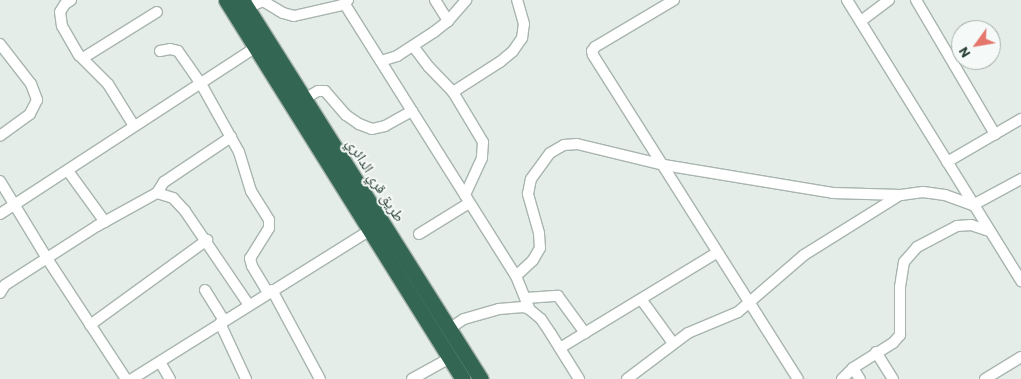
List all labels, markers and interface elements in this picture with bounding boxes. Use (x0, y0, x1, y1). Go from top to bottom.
north arrow (951, 20, 1001, 70)
text: N (954, 44, 973, 61)
street label: طريق قري الدائري (343, 135, 409, 225)

